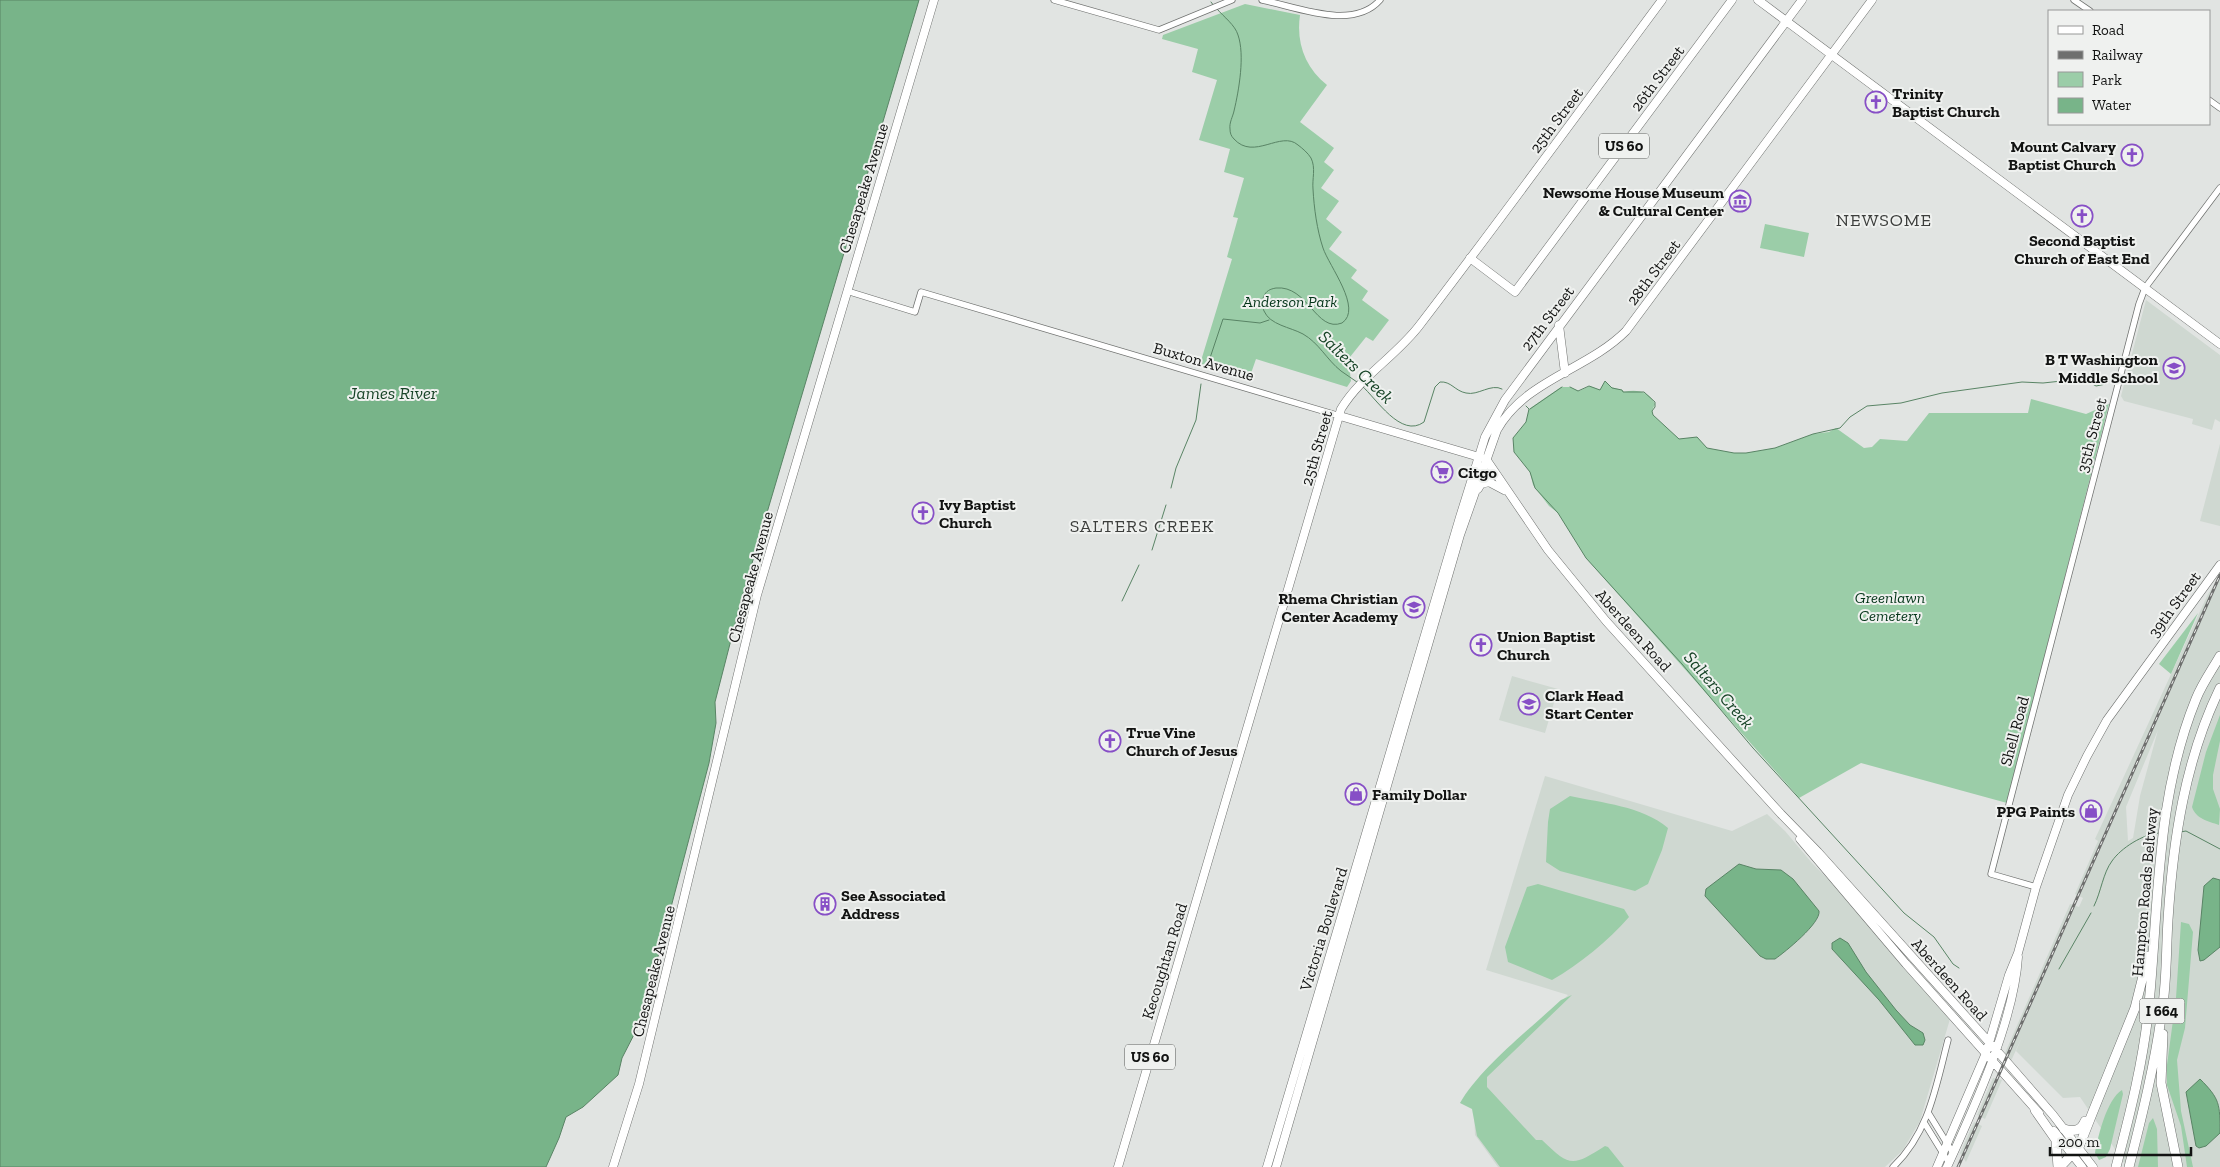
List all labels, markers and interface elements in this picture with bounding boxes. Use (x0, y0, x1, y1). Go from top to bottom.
legend (2048, 10, 2210, 125)
text: Road (2092, 21, 2125, 39)
street label: 26th Street (1627, 42, 1688, 115)
text: Railway (2092, 46, 2143, 64)
text: Park (2092, 71, 2122, 89)
street label: 25th Street (1526, 84, 1587, 157)
place label: Trinity Baptist Church (1892, 84, 2001, 121)
church icon: Trinity Baptist Church (1864, 90, 1888, 114)
text: Water (2092, 96, 2132, 114)
street label: Chesapeake Avenue (835, 121, 892, 255)
road number: US 60 (1599, 134, 1649, 158)
place label: Mount Calvary Baptist Church (2008, 137, 2117, 174)
church icon: Mount Calvary Baptist Church (2120, 143, 2144, 167)
place label: Newsome House Museum & Cultural Center (1543, 183, 1724, 220)
museum icon: Newsome House Museum & Cultural Center (1728, 189, 1752, 213)
church icon: Second Baptist Church of East End (2070, 204, 2094, 228)
district label: NEWSOME (1836, 209, 1932, 231)
place label: Second Baptist Church of East End (2014, 231, 2150, 268)
street label: 28th Street (1623, 236, 1684, 309)
street label: 27th Street (1517, 282, 1578, 354)
park label: Anderson Park (1242, 292, 1337, 311)
water label: Salters Creek (1314, 326, 1398, 408)
street label: Buxton Avenue (1151, 338, 1256, 385)
place label: B T Washington Middle School (2045, 350, 2159, 387)
school or university icon: B T Washington Middle School (2162, 356, 2186, 380)
water label: James River (348, 382, 438, 404)
street label: 35th Street (2072, 396, 2111, 475)
street label: 25th Street (1297, 408, 1336, 488)
supermarket icon: Citgo (1430, 460, 1454, 484)
place label: Citgo (1458, 463, 1498, 482)
place label: Ivy Baptist Church (939, 495, 1016, 532)
church icon: Ivy Baptist Church (911, 501, 935, 525)
street label: Chesapeake Avenue (724, 509, 777, 645)
district label: SALTERS CREEK (1070, 515, 1214, 537)
street label: 39th Street (2144, 568, 2205, 641)
street label: Aberdeen Road (1592, 585, 1676, 676)
park label: Greenlawn Cemetery (1855, 588, 1925, 625)
place label: Rhema Christian Center Academy (1278, 589, 1399, 626)
school or university icon: Rhema Christian Center Academy (1402, 595, 1426, 619)
place label: Union Baptist Church (1497, 627, 1596, 664)
church icon: Union Baptist Church (1469, 633, 1493, 657)
water label: Salters Creek (1679, 647, 1759, 733)
place label: Clark Head Start Center (1545, 686, 1633, 723)
school or university icon: Clark Head Start Center (1517, 692, 1541, 716)
street label: Shell Road (1996, 694, 2033, 768)
place label: True Vine Church of Jesus (1126, 723, 1238, 760)
church icon: True Vine Church of Jesus (1098, 729, 1122, 753)
shop icon: Family Dollar (1344, 782, 1368, 806)
place label: Family Dollar (1372, 785, 1467, 804)
shop icon: PPG Paints (2079, 799, 2103, 823)
place label: PPG Paints (1996, 802, 2075, 821)
street label: Hampton Roads Beltway (2128, 806, 2161, 977)
street label: Victoria Boulevard (1295, 865, 1351, 994)
place label: See Associated Address (841, 886, 946, 923)
building icon: See Associated Address (813, 892, 837, 916)
street label: Kecoughtan Road (1138, 900, 1191, 1022)
street label: Chesapeake Avenue (628, 903, 679, 1039)
street label: Aberdeen Road (1908, 934, 1992, 1025)
road number: I 664 (2140, 998, 2184, 1024)
road number: US 60 (1125, 1044, 1175, 1070)
scale bar (2050, 1124, 2191, 1156)
text: 200 m (2058, 1133, 2099, 1151)

